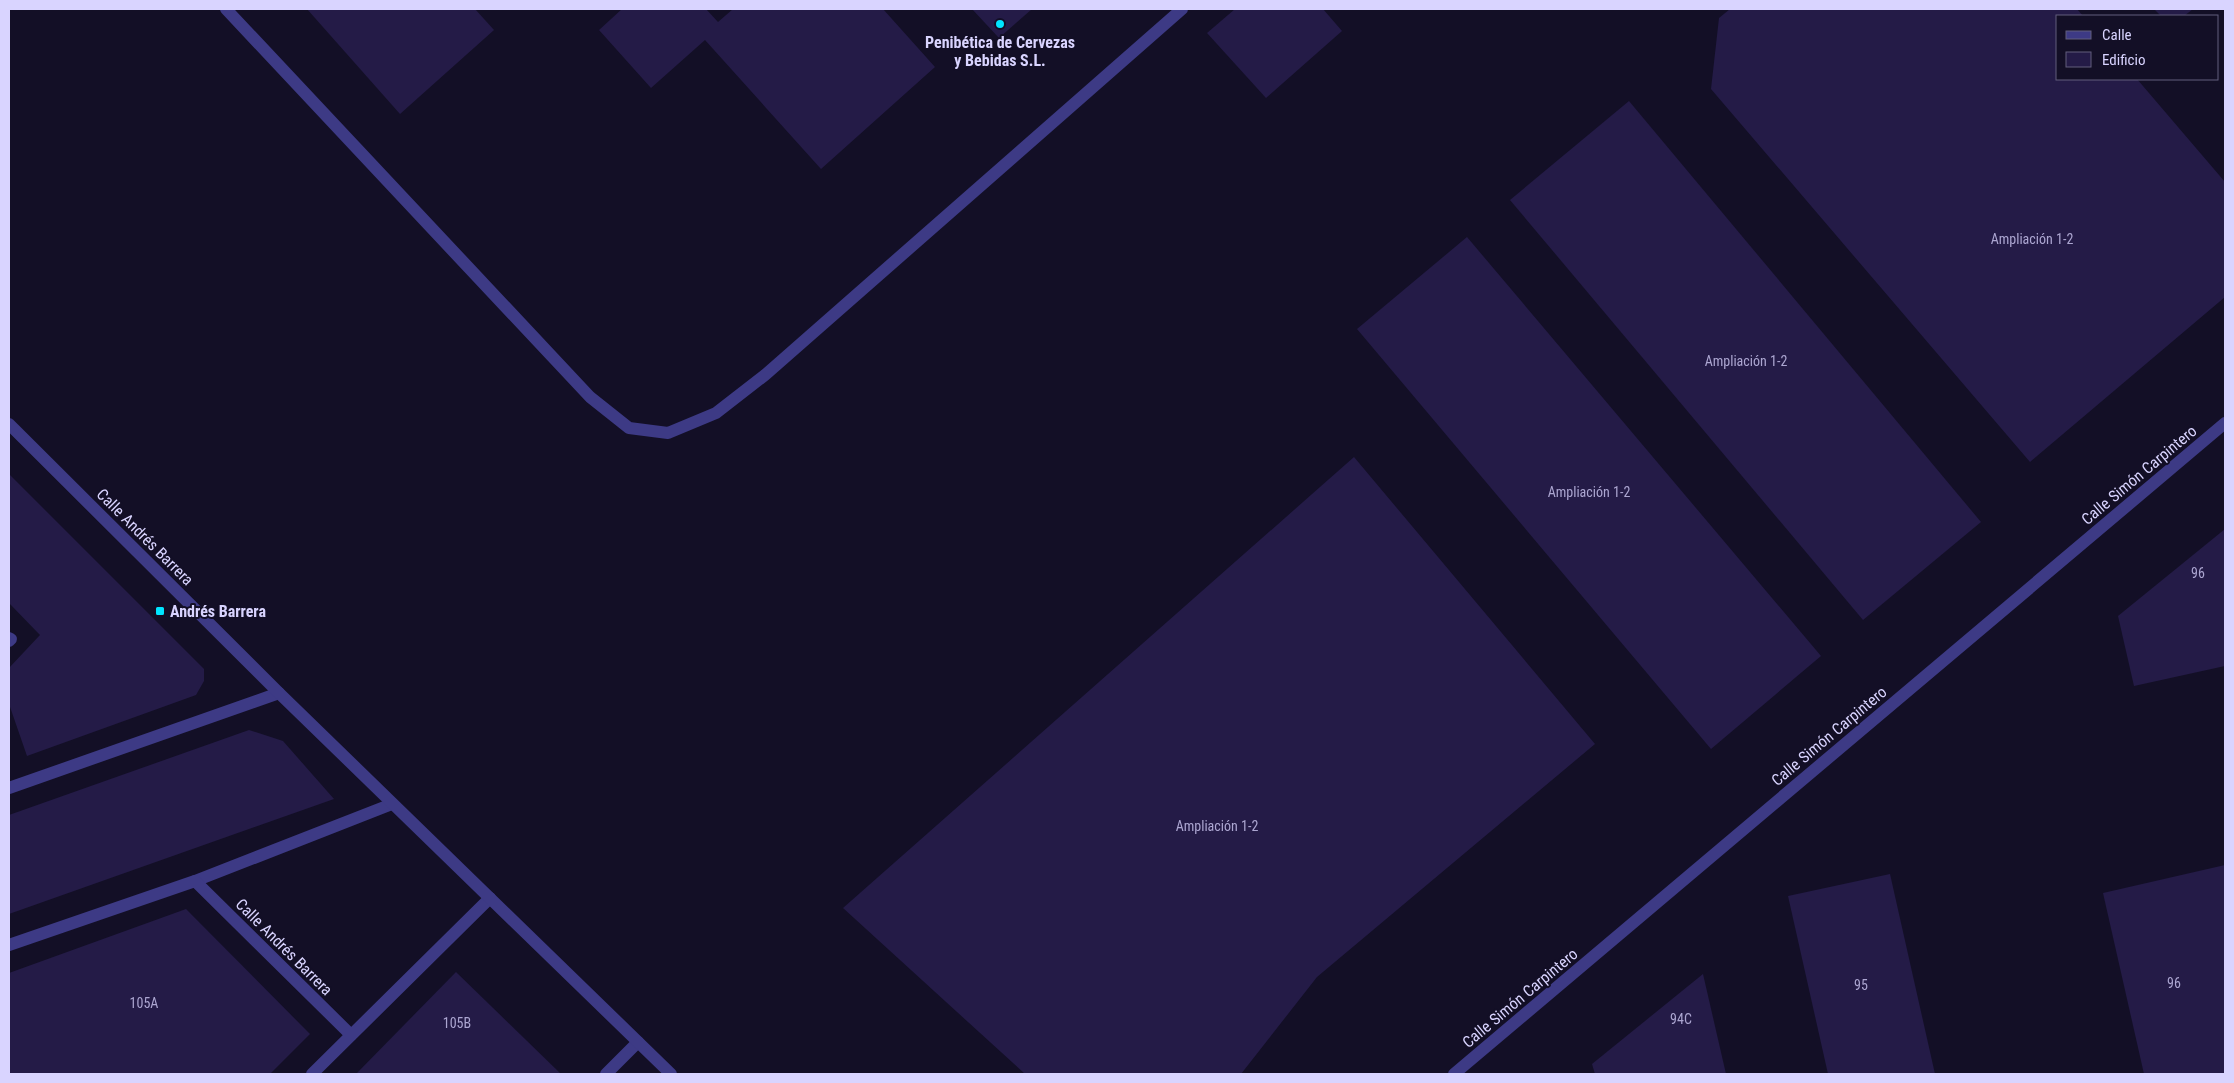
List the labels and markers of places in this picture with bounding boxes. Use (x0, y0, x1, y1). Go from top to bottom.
marker: Penibética de Cervezas y Bebidas S.L. (994, 18, 1006, 30)
place label: Penibética de Cervezas y Bebidas S.L. (925, 33, 1075, 70)
place label: Andrés Barrera (170, 602, 266, 621)
marker: Andrés Barrera (154, 605, 166, 617)

